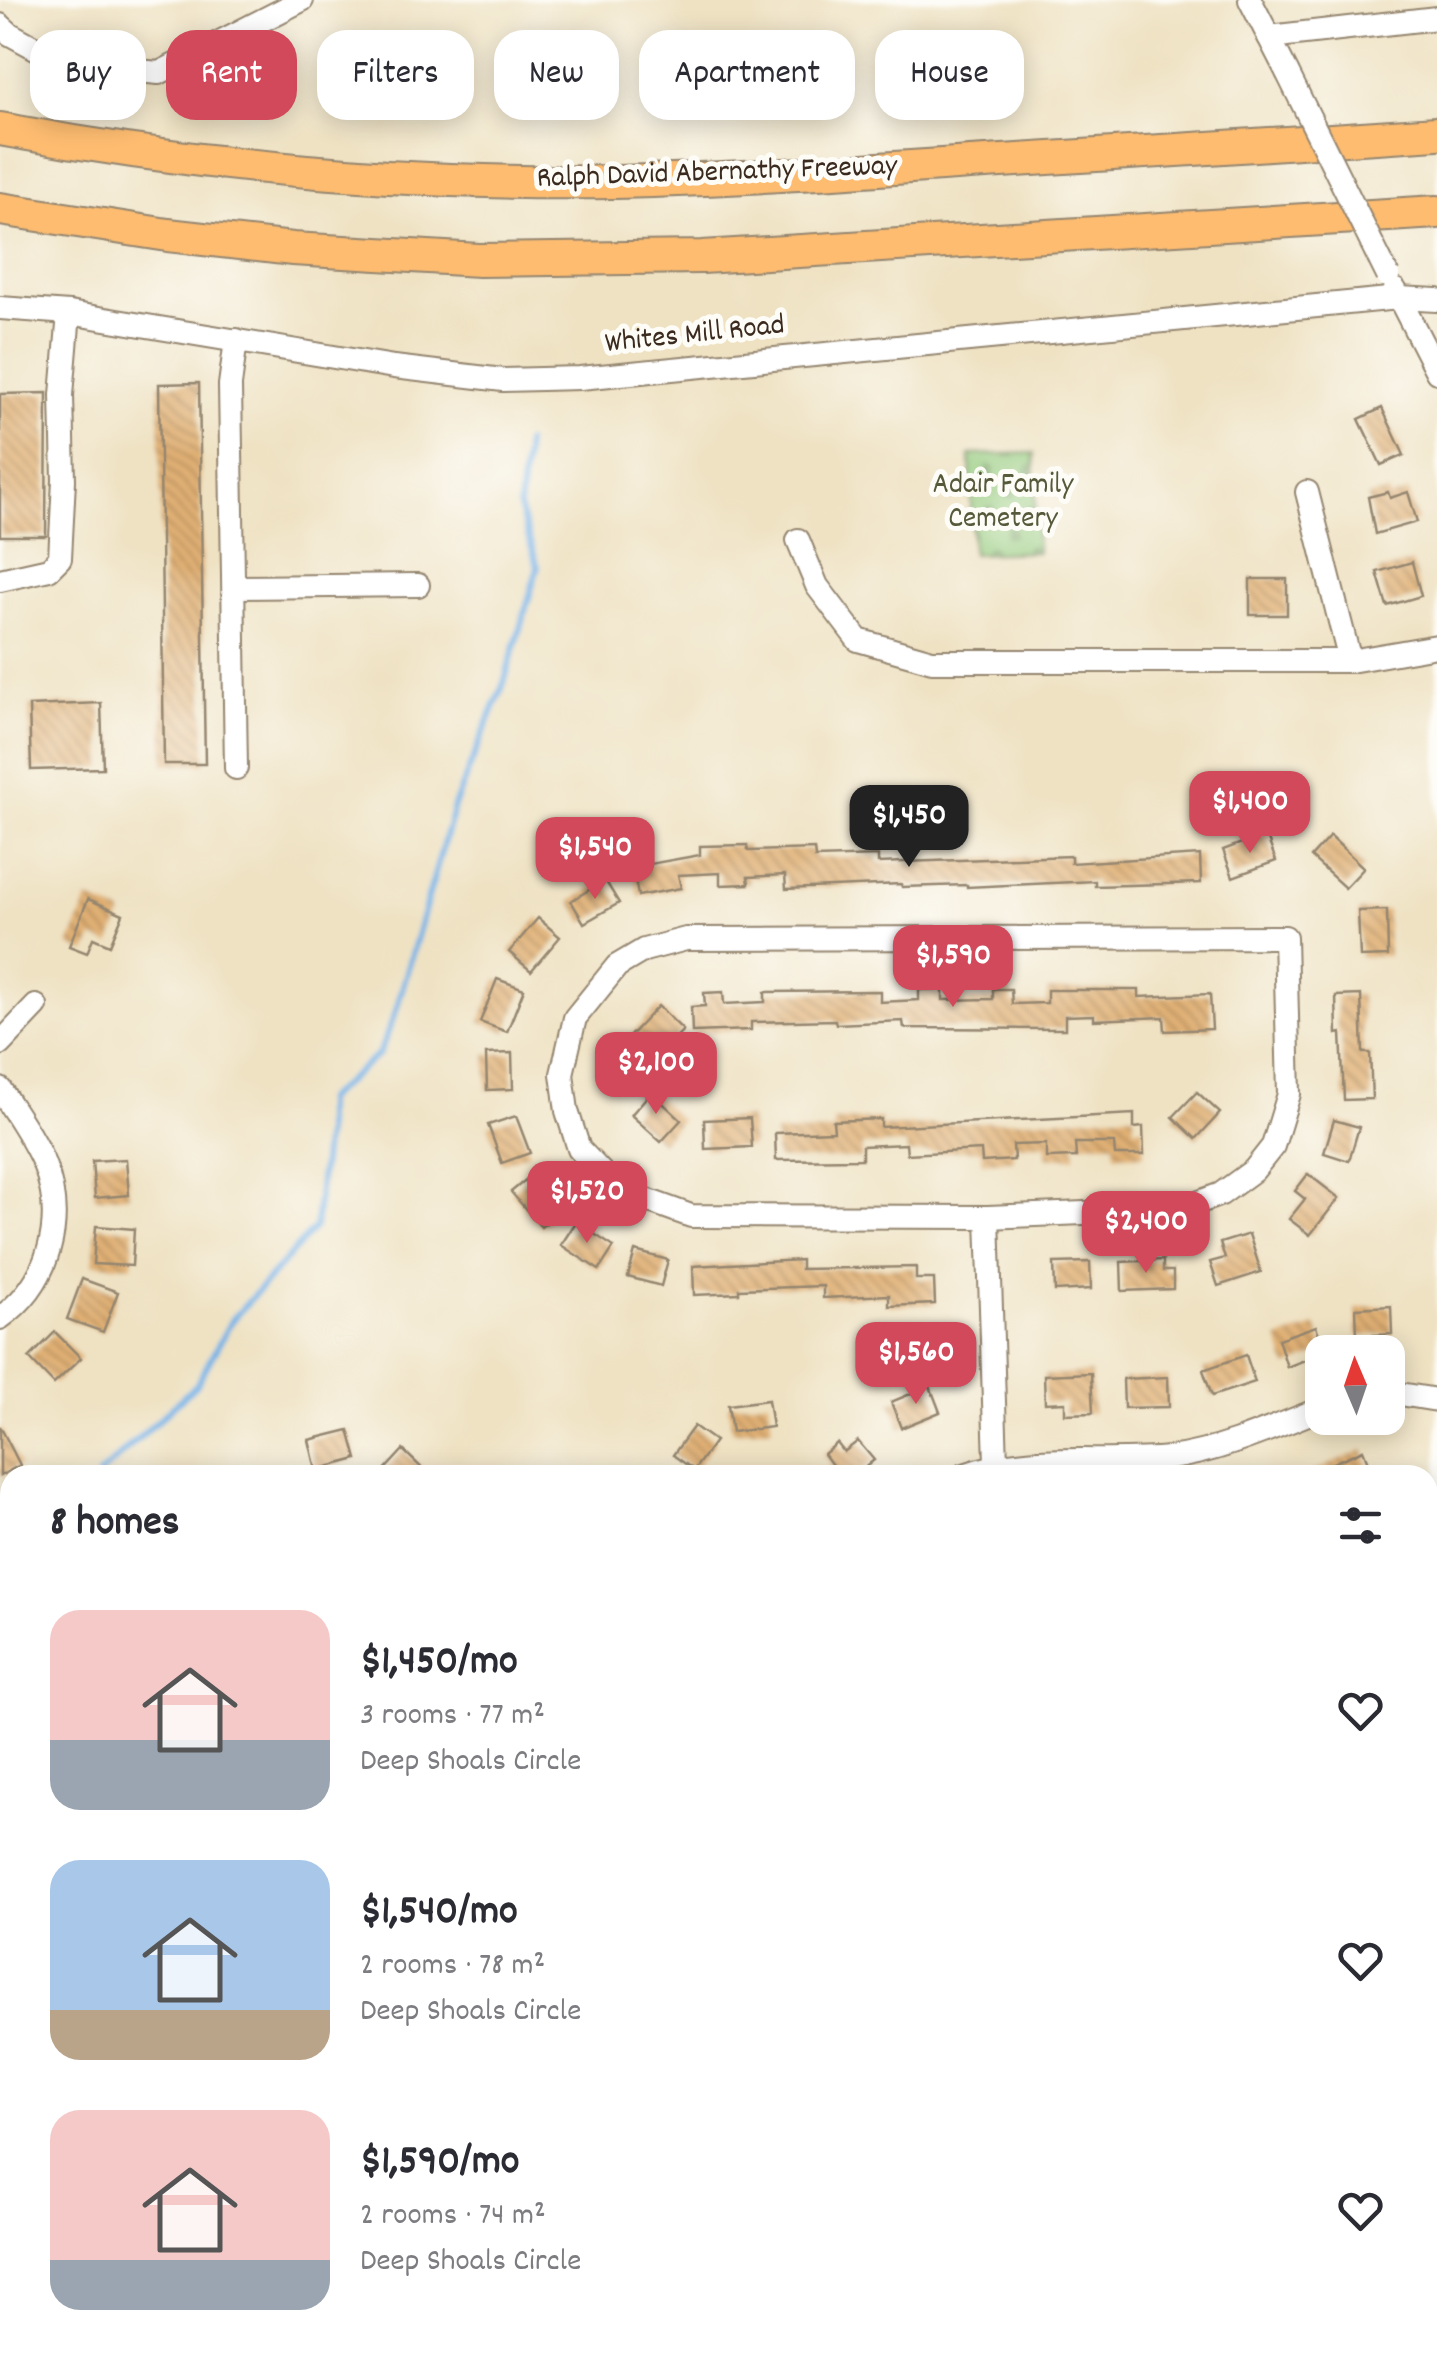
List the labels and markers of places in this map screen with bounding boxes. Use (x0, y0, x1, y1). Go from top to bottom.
pin: $1,400 (1169, 771, 1331, 856)
pin: $1,450 (828, 785, 990, 870)
pin: $1,540 (514, 817, 676, 902)
pin: $1,590 (872, 925, 1034, 1010)
pin: $2,100 (575, 1032, 737, 1117)
pin: $1,520 (506, 1161, 668, 1246)
pin: $2,400 (1065, 1191, 1227, 1276)
pin: $1,560 (835, 1322, 997, 1407)

